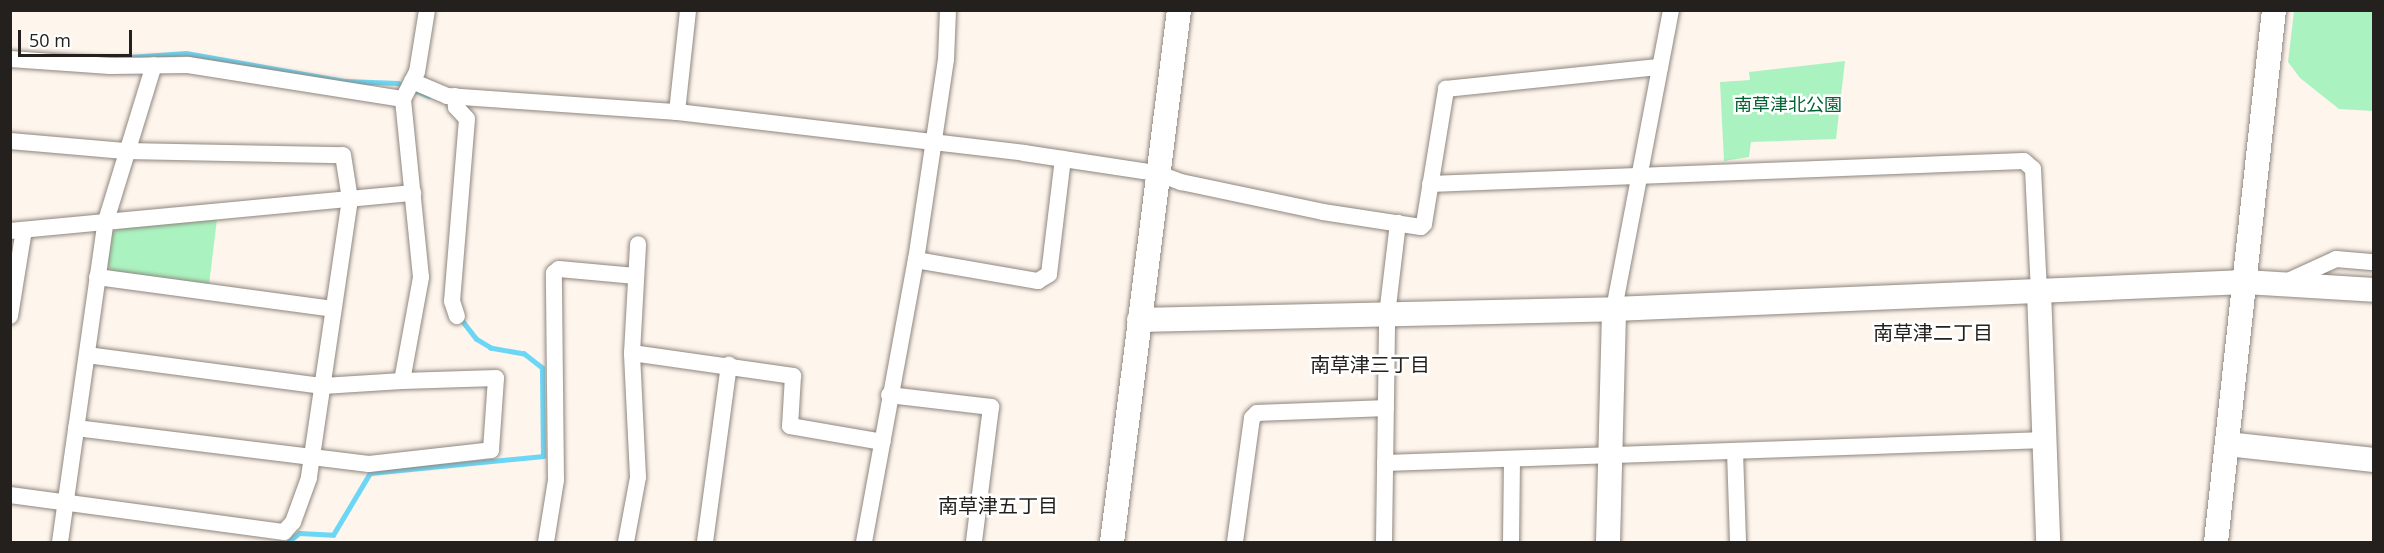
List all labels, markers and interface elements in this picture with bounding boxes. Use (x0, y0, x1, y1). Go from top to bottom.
scale bar (21, 18, 135, 56)
text: 50 m (29, 28, 71, 52)
park label: 南草津北公園 (1734, 93, 1842, 115)
district label: 南草津二丁目 (1873, 320, 1993, 344)
district label: 南草津三丁目 (1310, 352, 1430, 376)
district label: 南草津五丁目 (938, 493, 1058, 517)

